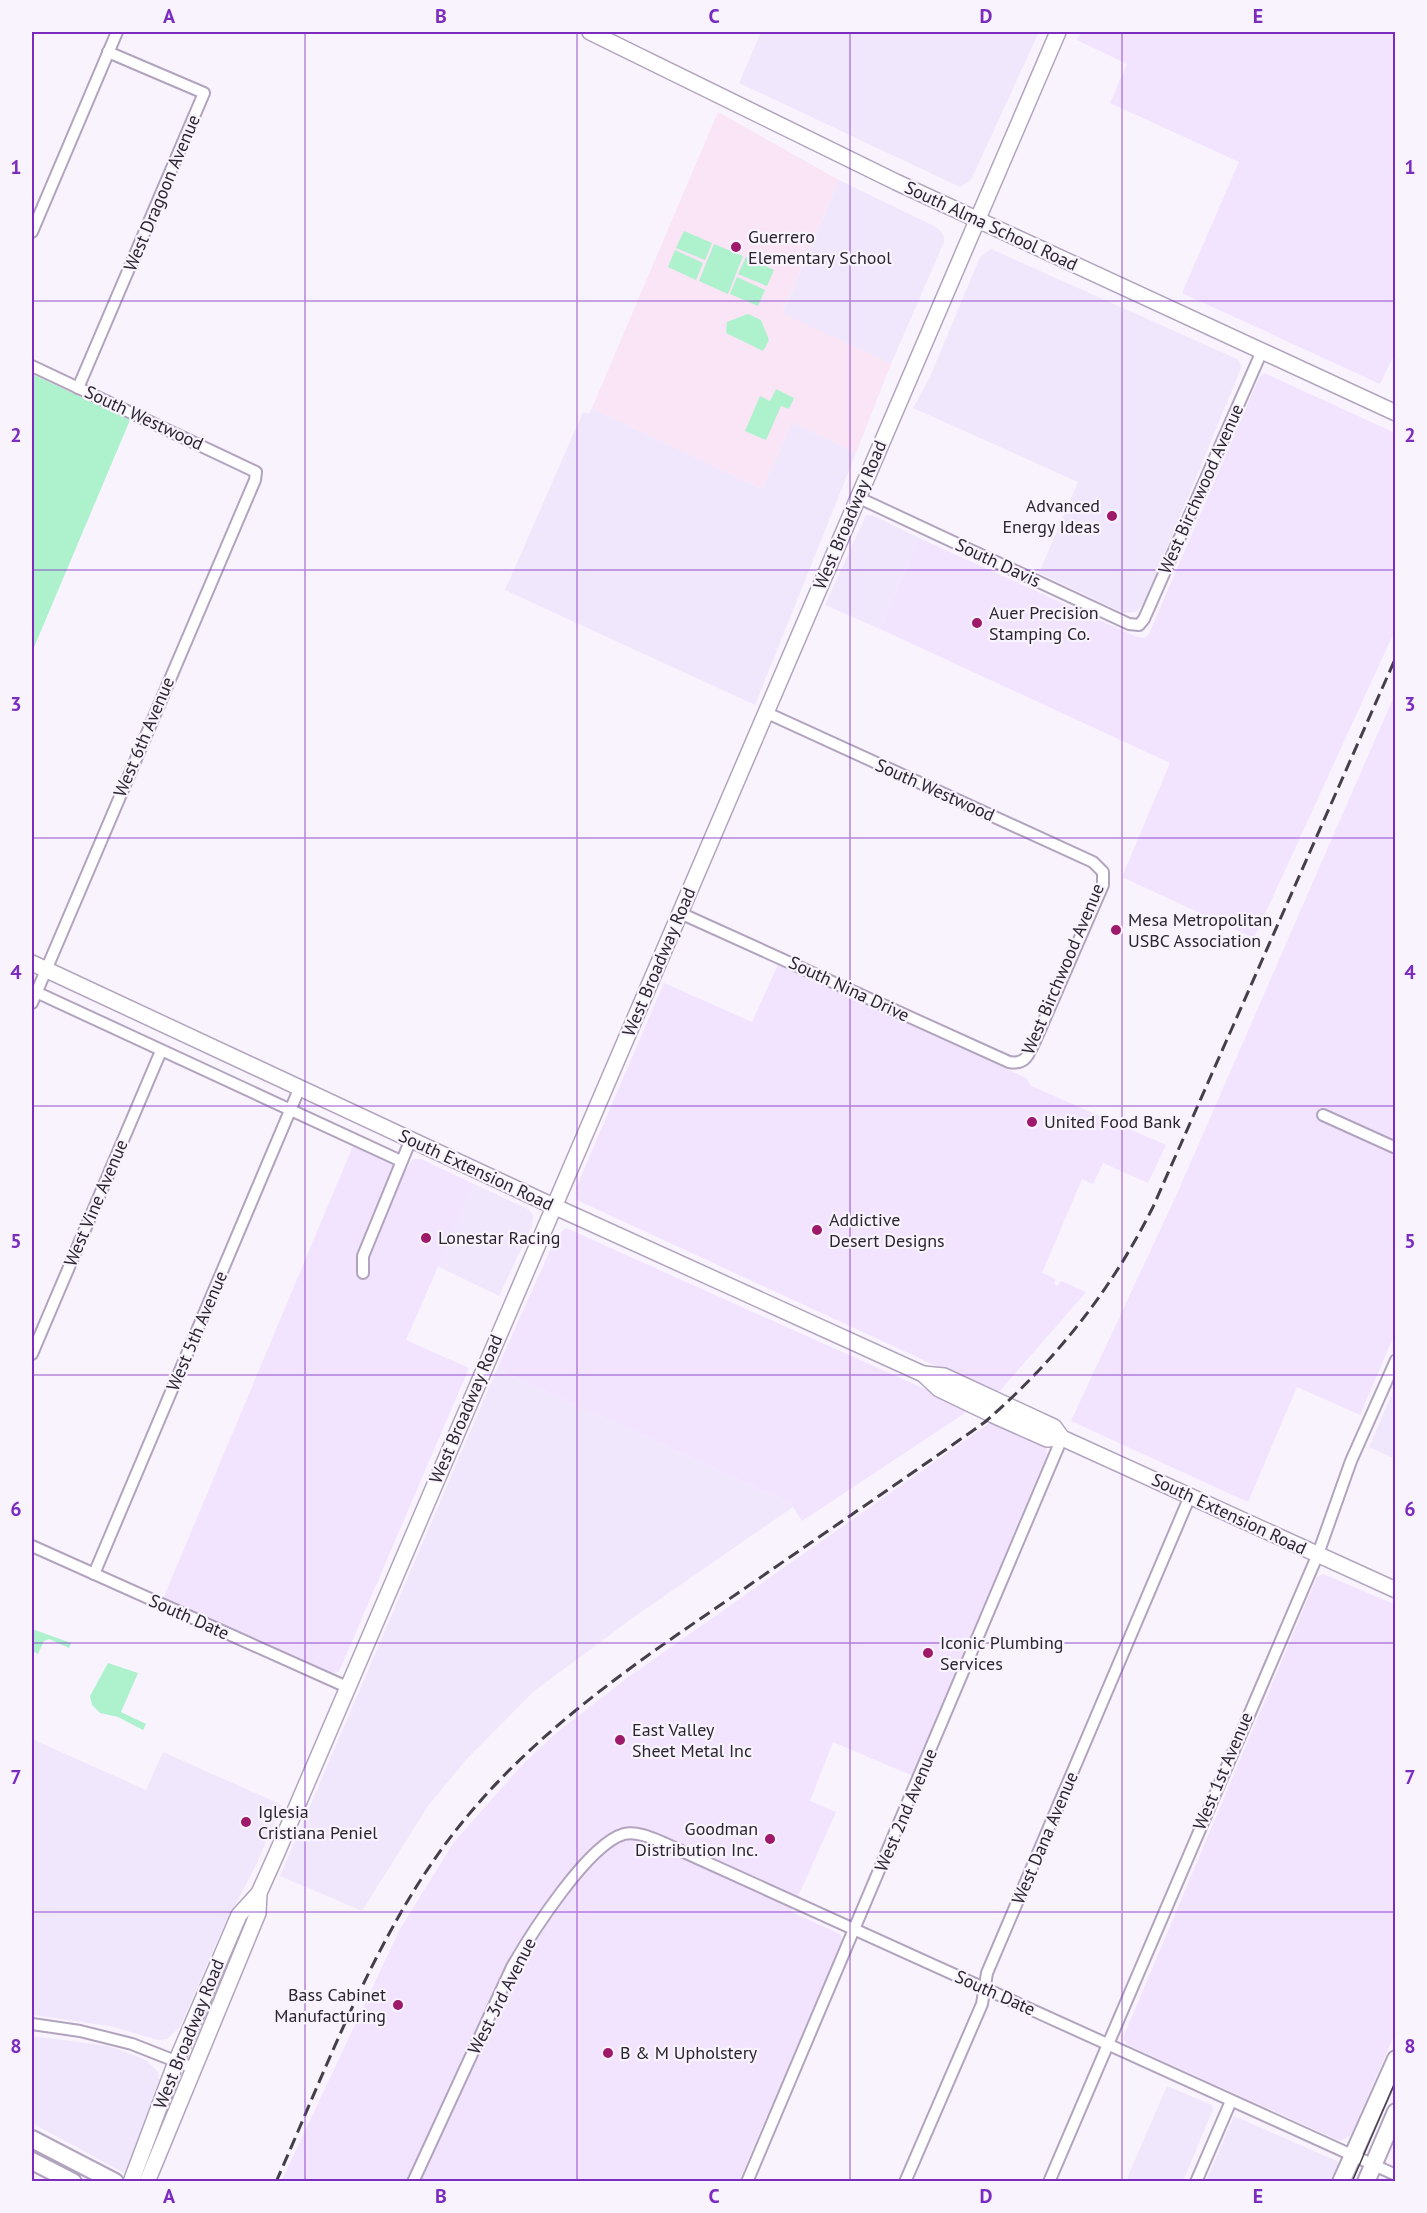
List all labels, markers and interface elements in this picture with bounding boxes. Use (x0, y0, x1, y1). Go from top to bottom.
text: A (163, 3, 176, 29)
text: B (435, 3, 447, 29)
text: C (708, 3, 720, 29)
text: D (980, 3, 993, 29)
text: E (1253, 3, 1263, 29)
street label: West Dragoon Avenue (118, 111, 205, 275)
text: 1 (10, 154, 22, 180)
text: 1 (1404, 154, 1416, 180)
street label: South Alma School Road (901, 175, 1081, 276)
place label: Guerrero Elementary School (748, 225, 892, 269)
marker: Guerrero Elementary School (729, 240, 743, 254)
street label: South Westwood (81, 380, 207, 455)
street label: West Birchwood Avenue (1153, 400, 1248, 577)
text: 2 (10, 422, 22, 448)
text: 2 (1404, 422, 1416, 448)
street label: West Broadway Road (808, 437, 891, 593)
place label: Advanced Energy Ideas (1002, 494, 1100, 538)
marker: Advanced Energy Ideas (1105, 509, 1119, 523)
street label: South Davis (952, 533, 1045, 592)
place label: Auer Precision Stamping Co. (989, 601, 1099, 645)
marker: Auer Precision Stamping Co. (970, 616, 984, 630)
street label: West 6th Avenue (108, 673, 179, 800)
text: 3 (10, 691, 22, 717)
text: 3 (1404, 691, 1416, 717)
street label: South Westwood (872, 753, 998, 826)
street label: West Birchwood Avenue (1016, 880, 1109, 1058)
street label: West Broadway Road (617, 884, 700, 1040)
place label: Mesa Metropolitan USBC Association (1128, 908, 1272, 952)
marker: Mesa Metropolitan USBC Association (1109, 923, 1123, 937)
street label: South Nina Drive (785, 951, 913, 1027)
text: 4 (10, 959, 22, 985)
text: 4 (1404, 959, 1416, 985)
place label: United Food Bank (1044, 1110, 1181, 1133)
marker: United Food Bank (1025, 1115, 1039, 1129)
street label: South Extension Road (395, 1124, 557, 1216)
street label: West Vine Avenue (58, 1136, 133, 1270)
place label: Addictive Desert Designs (829, 1208, 945, 1252)
marker: Addictive Desert Designs (810, 1223, 824, 1237)
place label: Lonestar Racing (438, 1226, 560, 1249)
text: 5 (10, 1228, 22, 1254)
text: 5 (1404, 1228, 1416, 1254)
marker: Lonestar Racing (419, 1231, 433, 1245)
street label: West 5th Avenue (161, 1267, 232, 1394)
street label: West Broadway Road (424, 1331, 507, 1487)
street label: South Extension Road (1148, 1468, 1310, 1560)
text: 6 (10, 1496, 22, 1522)
text: 6 (1404, 1496, 1416, 1522)
street label: South Date (146, 1589, 233, 1644)
place label: Iconic Plumbing Services (940, 1631, 1063, 1675)
marker: Iconic Plumbing Services (921, 1646, 935, 1660)
street label: West 1st Avenue (1187, 1708, 1258, 1833)
place label: East Valley Sheet Metal Inc (632, 1718, 752, 1762)
marker: East Valley Sheet Metal Inc (613, 1733, 627, 1747)
street label: West 2nd Avenue (869, 1745, 942, 1875)
text: 7 (10, 1764, 22, 1790)
text: 7 (1404, 1764, 1416, 1790)
street label: West Dana Avenue (1006, 1768, 1083, 1908)
place label: Iglesia Cristiana Peniel (258, 1800, 378, 1844)
marker: Iglesia Cristiana Peniel (239, 1815, 253, 1829)
place label: Goodman Distribution Inc. (635, 1817, 758, 1861)
marker: Goodman Distribution Inc. (763, 1832, 777, 1846)
street label: West 3rd Avenue (462, 1934, 541, 2058)
street label: West Broadway Road (148, 1956, 229, 2112)
street label: South Date (952, 1965, 1039, 2020)
place label: Bass Cabinet Manufacturing (274, 1983, 386, 2027)
marker: Bass Cabinet Manufacturing (391, 1998, 405, 2012)
text: 8 (10, 2033, 22, 2059)
text: 8 (1404, 2033, 1416, 2059)
place label: B & M Upholstery (620, 2041, 758, 2064)
marker: B & M Upholstery (601, 2046, 615, 2060)
text: A (163, 2183, 176, 2209)
text: B (435, 2183, 447, 2209)
text: C (708, 2183, 720, 2209)
text: D (980, 2183, 993, 2209)
text: E (1253, 2183, 1263, 2209)

